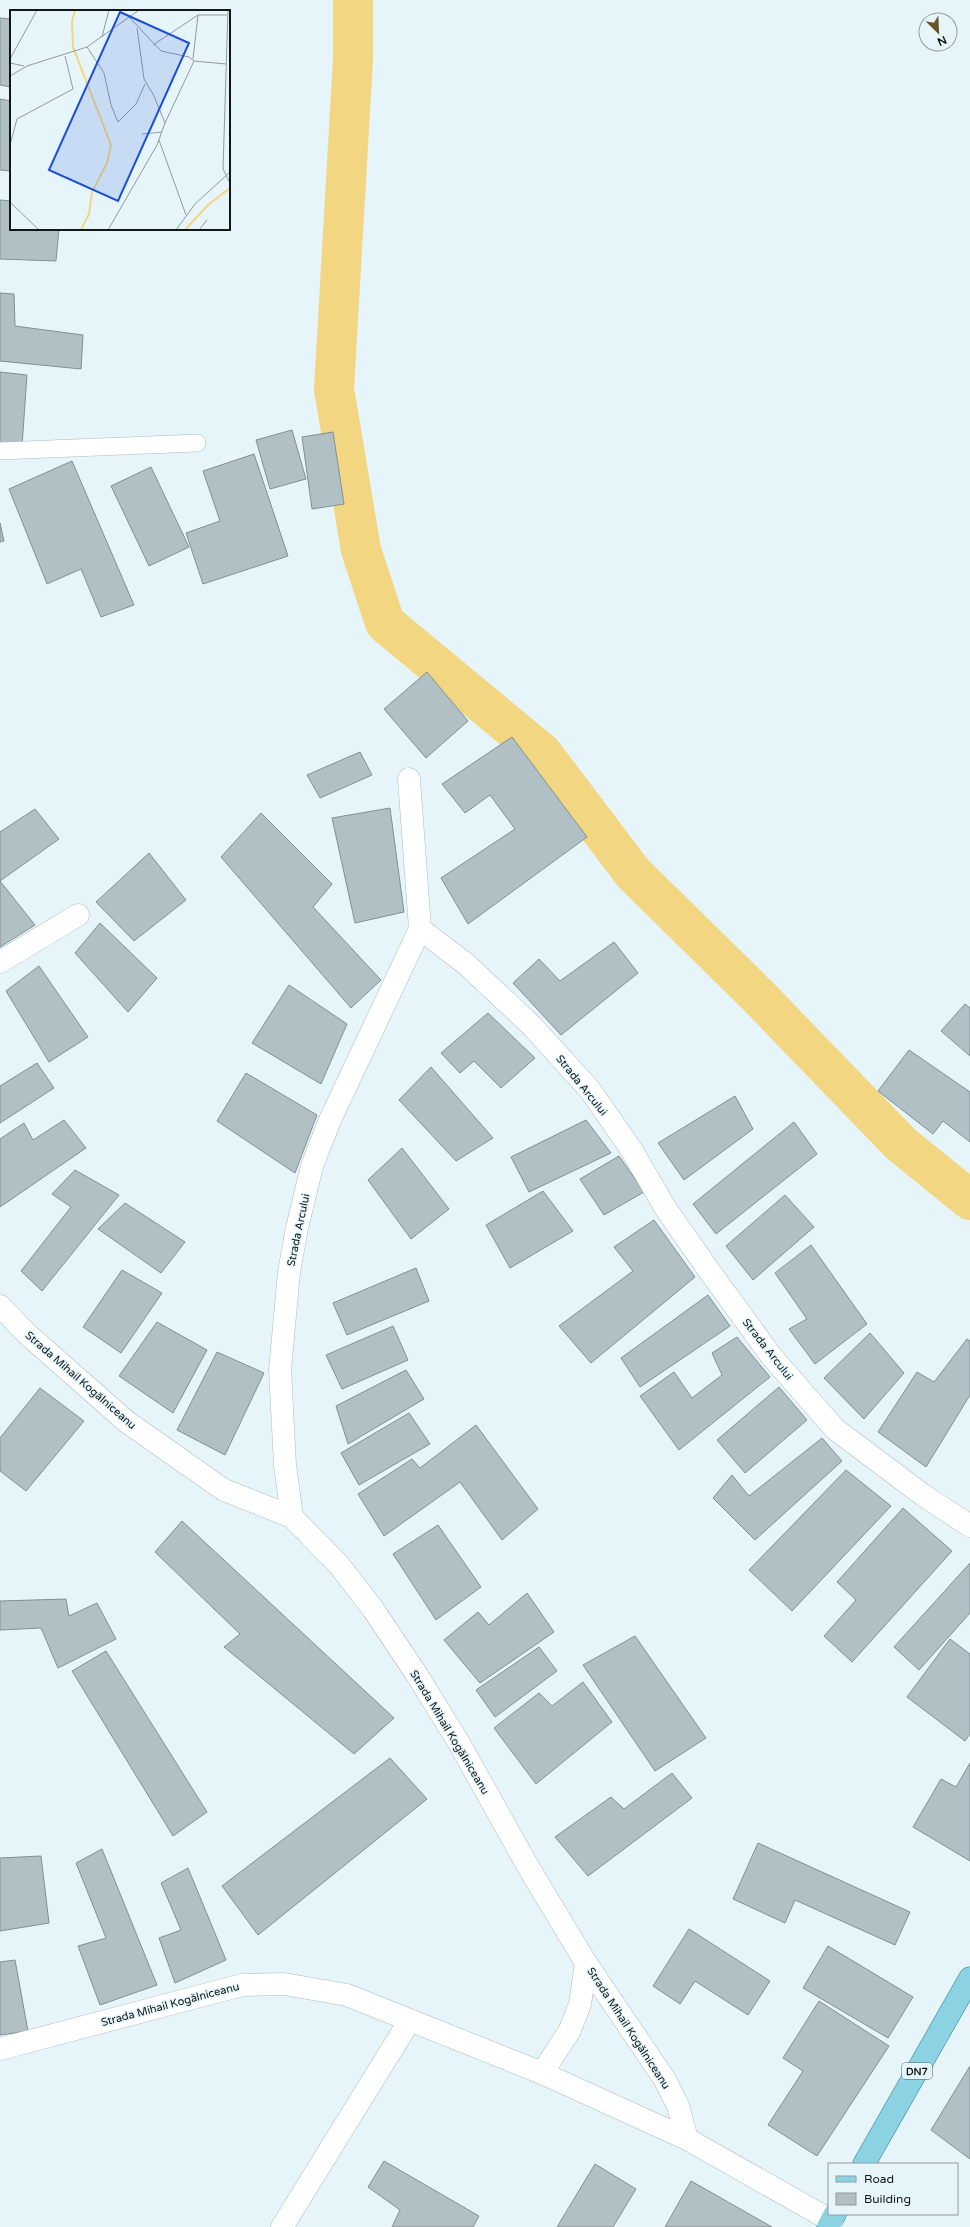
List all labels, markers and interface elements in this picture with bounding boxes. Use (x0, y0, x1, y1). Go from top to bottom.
inset map (10, 10, 230, 230)
north arrow (918, 12, 958, 52)
text: N (935, 33, 949, 48)
street label: Strada Arcului (553, 1052, 610, 1118)
street label: Strada Arcului (284, 1193, 313, 1268)
street label: Strada Arcului (740, 1316, 796, 1382)
street label: Strada Mihail Kogălniceanu (23, 1329, 139, 1432)
street label: Strada Mihail Kogălniceanu (407, 1668, 492, 1797)
street label: Strada Mihail Kogălniceanu (584, 1965, 673, 2092)
street label: Strada Mihail Kogălniceanu (100, 1980, 241, 2029)
road number: DN7 (902, 2063, 932, 2079)
legend (828, 2163, 958, 2215)
text: Road (864, 2172, 894, 2186)
text: Building (864, 2192, 911, 2206)

